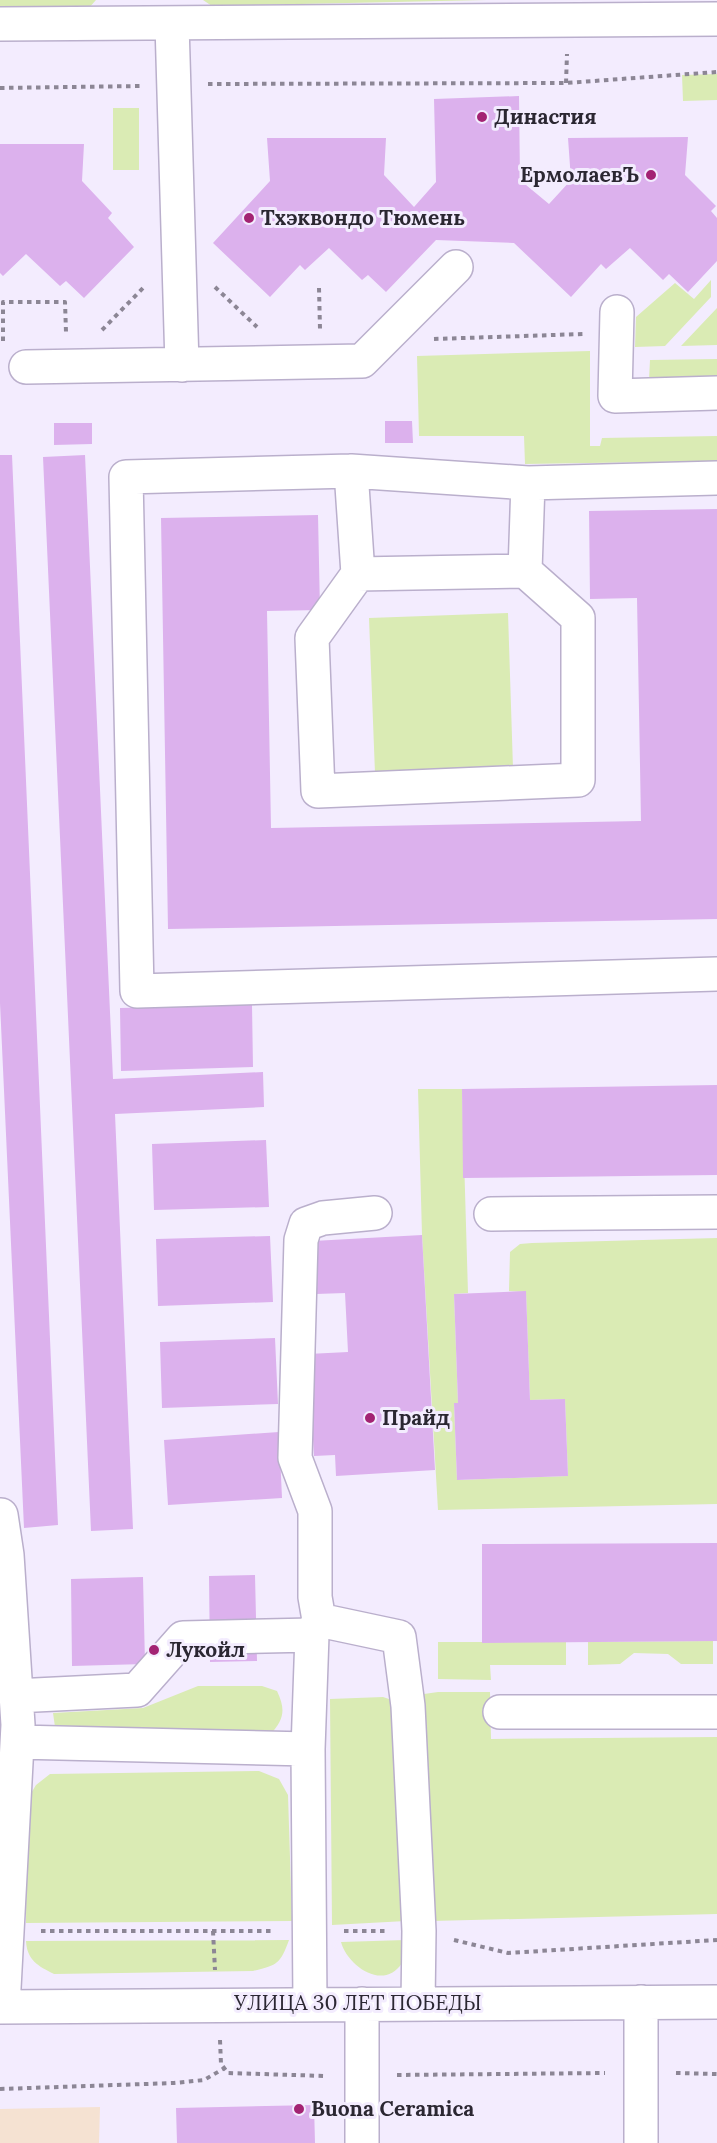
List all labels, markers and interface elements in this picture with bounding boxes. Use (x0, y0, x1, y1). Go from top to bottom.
place label: Династия (494, 103, 597, 130)
marker: Династия (475, 110, 489, 124)
place label: ЕрмолаевЪ (520, 161, 639, 188)
marker: ЕрмолаевЪ (644, 168, 658, 182)
place label: Тхэквондо Тюмень (261, 204, 465, 231)
marker: Тхэквондо Тюмень (242, 211, 256, 225)
place label: Прайд (382, 1404, 450, 1431)
marker: Прайд (363, 1411, 377, 1425)
place label: Лукойл (166, 1636, 245, 1663)
marker: Лукойл (147, 1643, 161, 1657)
street label: УЛИЦА 30 ЛЕТ ПОБЕДЫ (233, 1989, 482, 2016)
place label: Buona Ceramica (311, 2095, 474, 2122)
marker: Buona Ceramica (292, 2102, 306, 2116)

